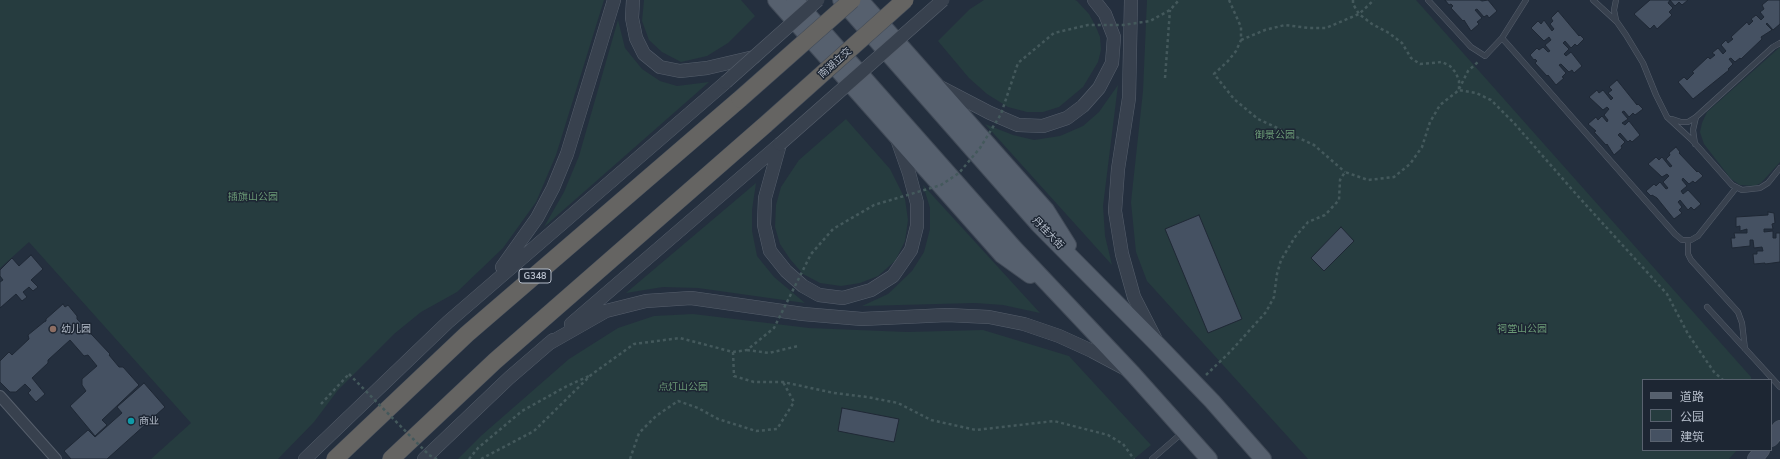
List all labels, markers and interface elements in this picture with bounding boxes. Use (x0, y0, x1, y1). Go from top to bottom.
street label: 南湖立交 (816, 45, 854, 81)
park label: 御景公园 (1255, 129, 1295, 141)
park label: 插旗山公园 (228, 191, 278, 203)
street label: 丹桂大街 (1030, 214, 1066, 252)
road number: G348 (519, 269, 551, 283)
place label: 幼儿园 (61, 323, 91, 335)
park label: 祠堂山公园 (1497, 323, 1547, 335)
marker: 幼儿园 (48, 324, 58, 334)
legend (1642, 379, 1772, 451)
park label: 点灯山公园 (658, 381, 708, 393)
text: 道路 (1680, 389, 1704, 404)
text: 公园 (1680, 409, 1704, 424)
place label: 商业 (139, 415, 159, 427)
marker: 商业 (126, 416, 136, 426)
text: 建筑 (1680, 429, 1704, 444)

